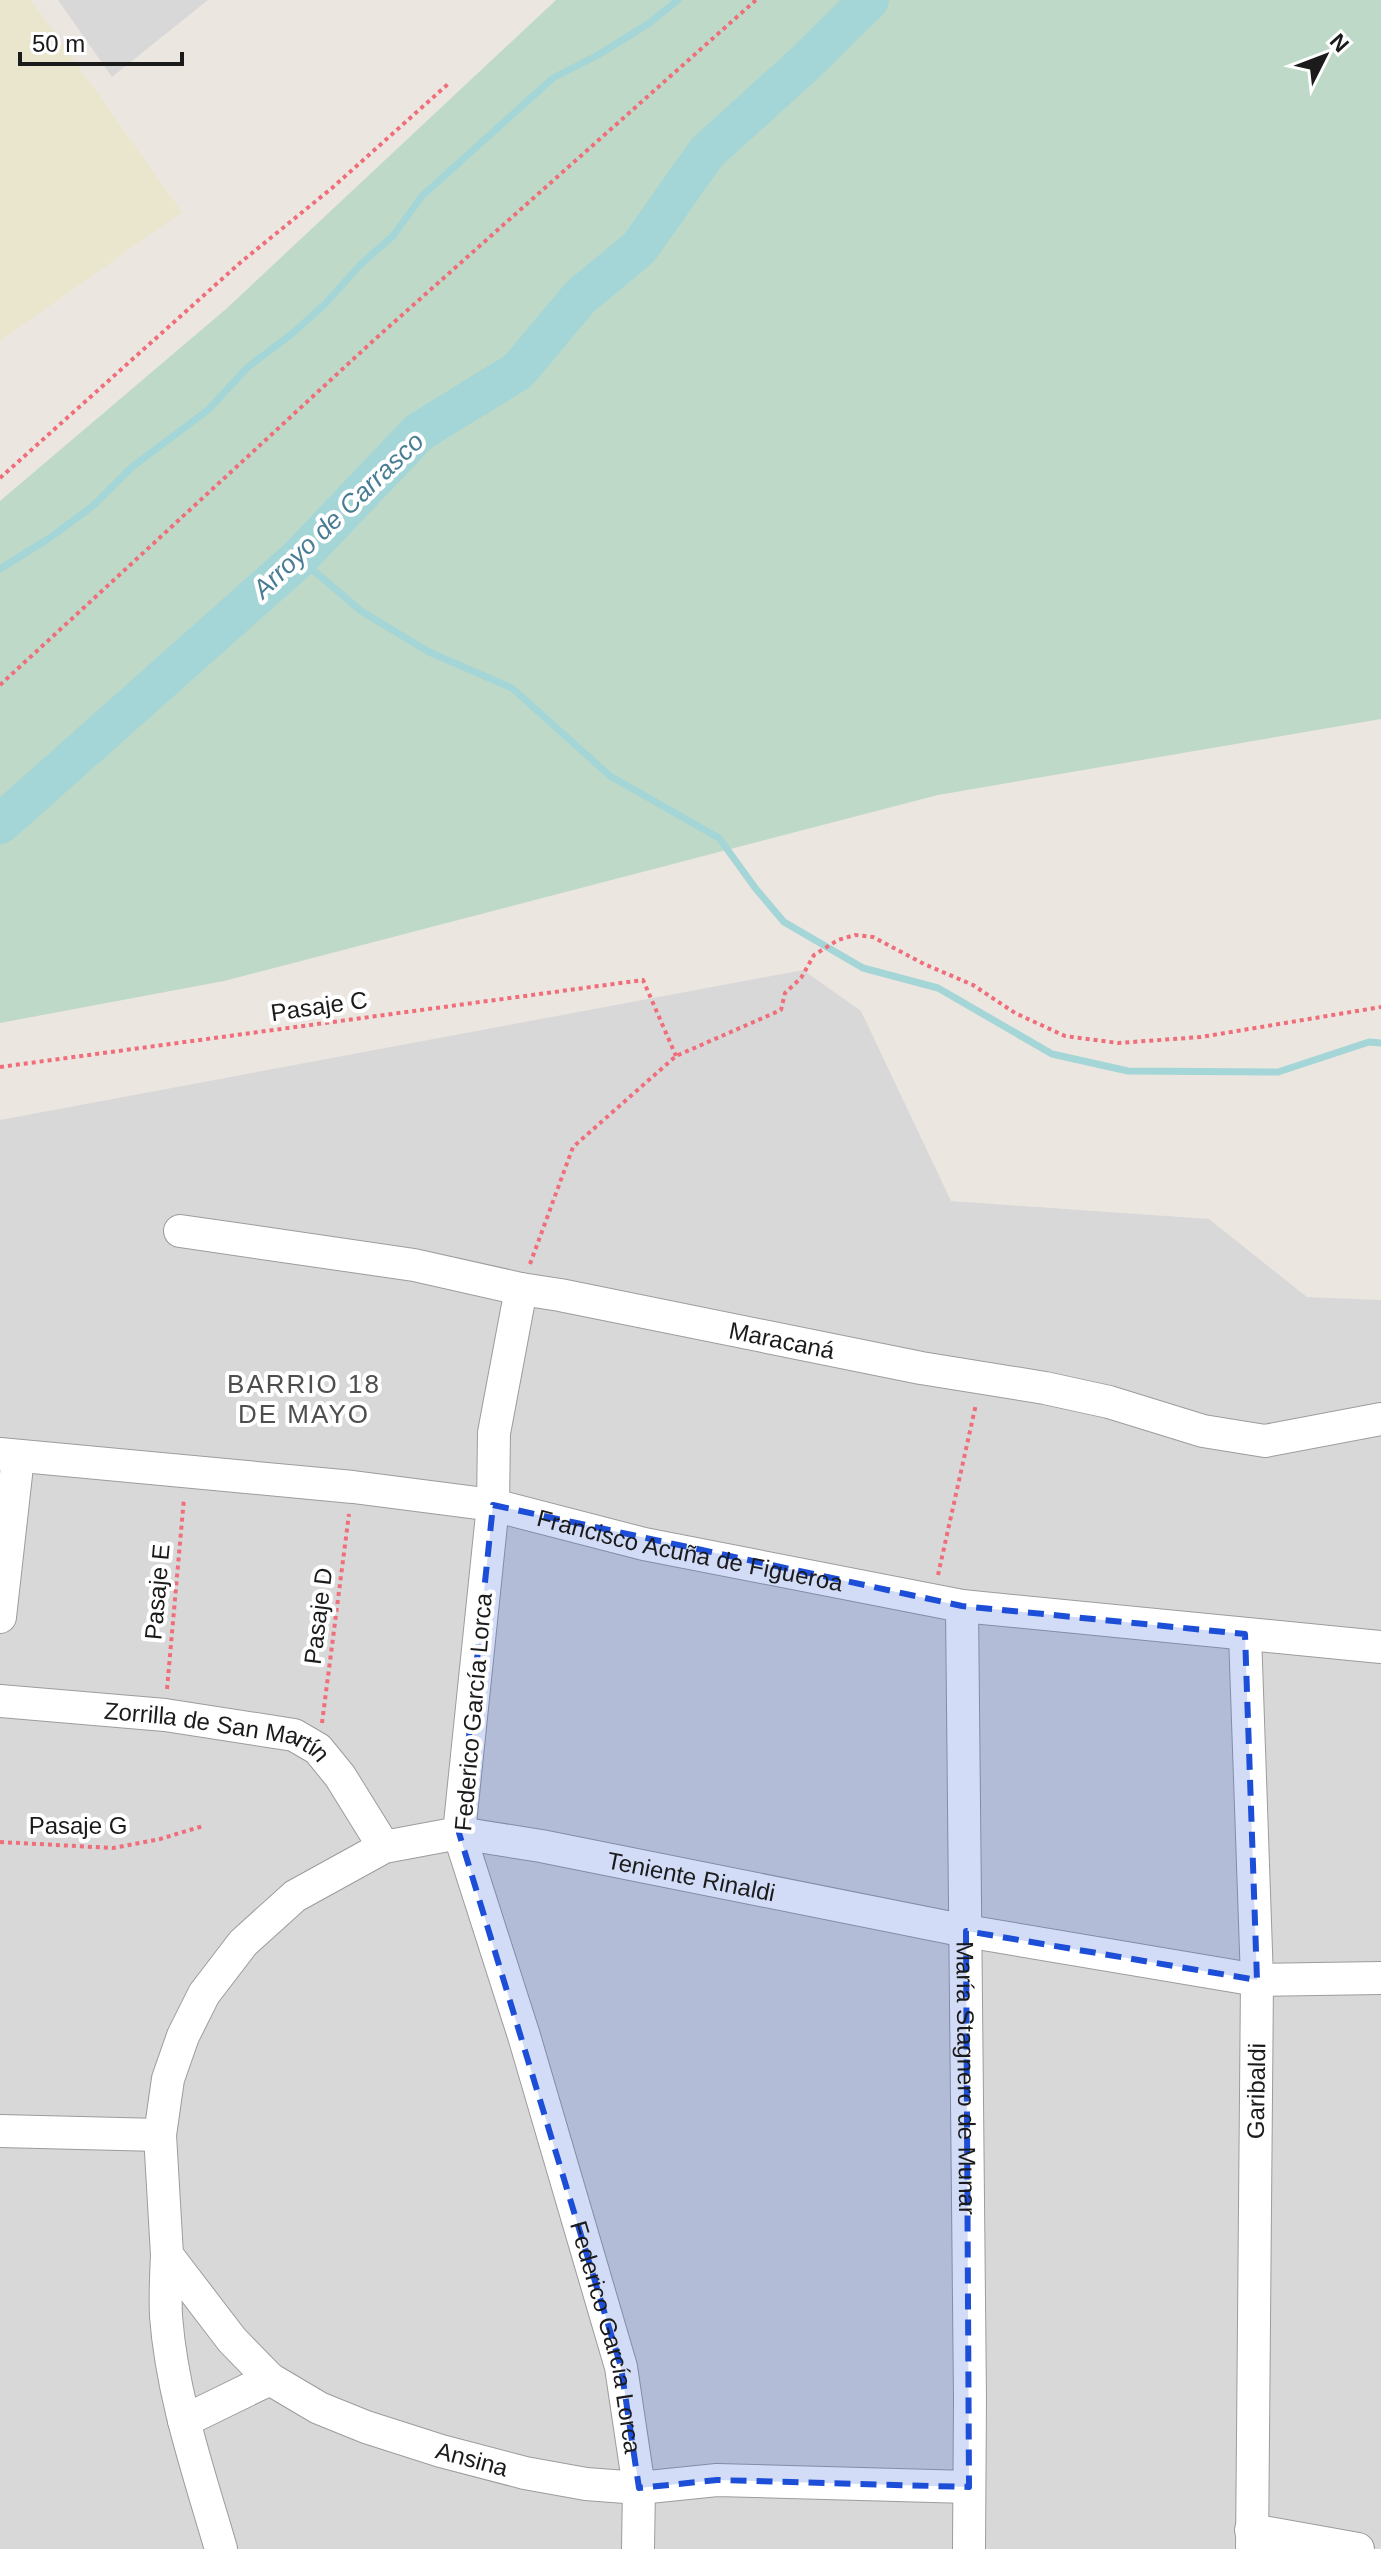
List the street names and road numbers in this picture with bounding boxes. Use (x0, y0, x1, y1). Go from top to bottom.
street label: Pasaje C (269, 986, 369, 1026)
street label: Maracaná (727, 1316, 838, 1364)
street label: Francisco Acuña de Figueroa (534, 1503, 846, 1596)
street label: Pasaje E (139, 1543, 175, 1641)
street label: Pasaje D (299, 1566, 337, 1666)
street label: Federico García Lorca (449, 1591, 497, 1832)
street label: Zorrilla de San Martín (103, 1696, 336, 1766)
street label: Pasaje G (29, 1812, 127, 1839)
street label: Teniente Rinaldi (605, 1846, 778, 1906)
street label: María Stagnero de Munar (952, 1941, 982, 2215)
street label: Garibaldi (1242, 2043, 1270, 2139)
street label: Federico García Lorca (565, 2218, 647, 2456)
street label: Ansina (433, 2436, 512, 2482)

